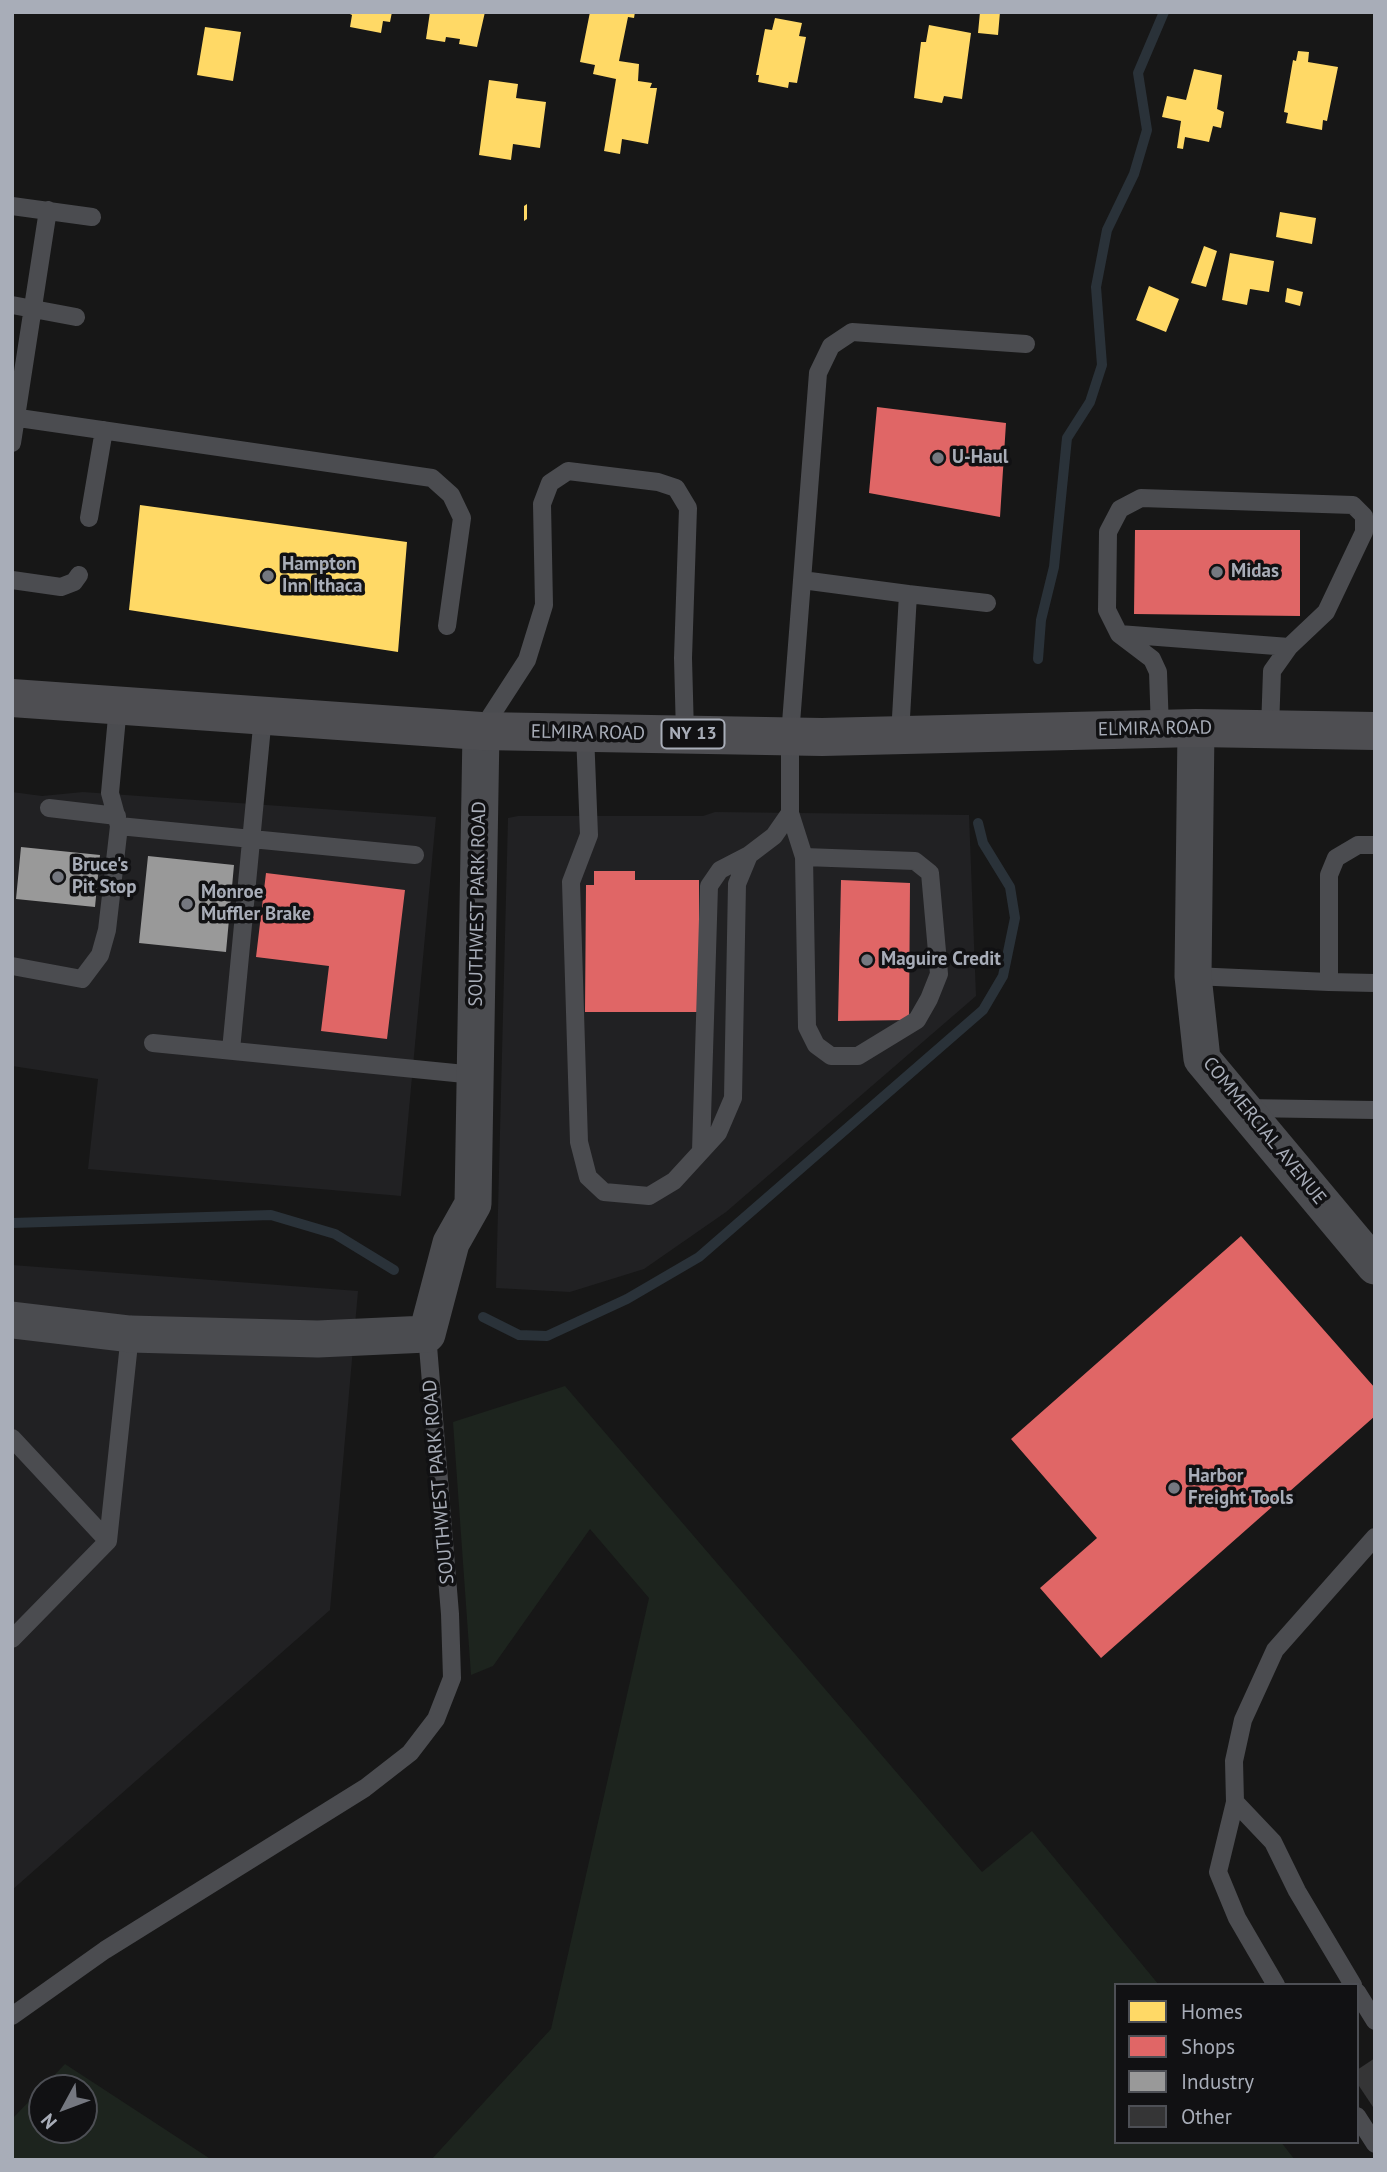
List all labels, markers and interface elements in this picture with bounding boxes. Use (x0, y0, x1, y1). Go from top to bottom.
place label: U-Haul (952, 447, 1008, 469)
marker: U-Haul (930, 450, 946, 466)
place label: Hampton Inn Ithaca (282, 554, 362, 598)
place label: Midas (1231, 561, 1279, 583)
marker: Midas (1209, 564, 1225, 580)
marker: Hampton Inn Ithaca (260, 568, 276, 584)
street label: ELMIRA ROAD (1098, 717, 1212, 741)
road number: NY 13 (662, 720, 724, 748)
street label: ELMIRA ROAD (531, 721, 645, 745)
street label: SOUTHWEST PARK ROAD (465, 801, 491, 1007)
place label: Bruce's Pit Stop (72, 855, 136, 899)
marker: Bruce's Pit Stop (50, 869, 66, 885)
place label: Monroe Muffler Brake (201, 882, 311, 926)
marker: Monroe Muffler Brake (179, 896, 195, 912)
place label: Maguire Credit (881, 949, 1001, 971)
marker: Maguire Credit (859, 952, 875, 968)
street label: COMMERCIAL AVENUE (1198, 1053, 1330, 1209)
street label: SOUTHWEST PARK ROAD (419, 1379, 459, 1585)
place label: Harbor Freight Tools (1188, 1466, 1293, 1510)
marker: Harbor Freight Tools (1166, 1480, 1182, 1496)
legend (1114, 1983, 1359, 2144)
text: Homes (1181, 1998, 1243, 2025)
text: Shops (1181, 2033, 1235, 2060)
text: Industry (1181, 2068, 1254, 2095)
north arrow (28, 2074, 98, 2144)
text: Other (1181, 2103, 1232, 2130)
text: N (36, 2109, 62, 2134)

